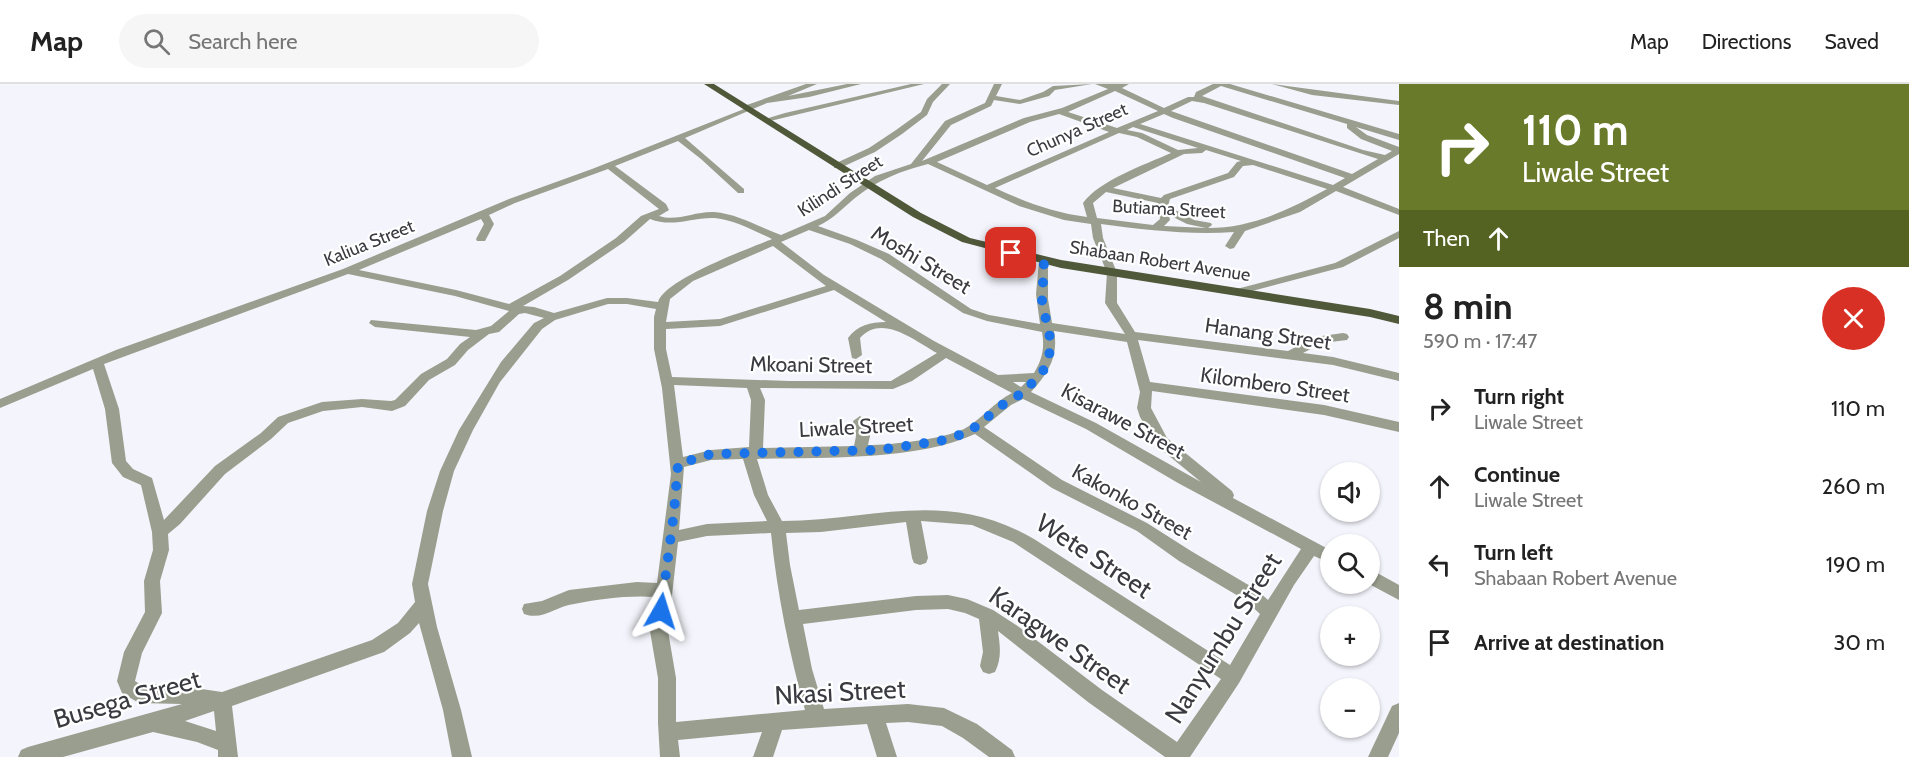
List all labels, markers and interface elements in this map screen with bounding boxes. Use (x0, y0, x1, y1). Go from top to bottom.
search box (119, 14, 539, 68)
text: Map (30, 24, 83, 58)
icon: search (140, 25, 173, 58)
text: Search here (188, 28, 297, 55)
text: Map (1630, 29, 1669, 54)
text: Directions (1702, 29, 1791, 54)
text: Saved (1824, 29, 1879, 54)
street label: Chunya Street (1023, 98, 1131, 162)
text: 110 m (1522, 104, 1629, 156)
icon: right (1423, 108, 1501, 186)
street label: Kilindi Street (793, 150, 887, 222)
text: Liwale Street (1522, 156, 1669, 189)
street label: Butiama Street (1112, 195, 1226, 223)
street label: Kaliua Street (321, 215, 417, 271)
street label: Moshi Street (867, 220, 976, 299)
icon: ahead (1482, 222, 1515, 255)
text: Then (1423, 225, 1470, 252)
pin (985, 227, 1036, 278)
icon: arrive (994, 236, 1027, 269)
street label: Shabaan Robert Avenue (1068, 236, 1252, 286)
text: 8 min (1423, 284, 1513, 328)
button: close (1822, 287, 1885, 350)
street label: Hanang Street (1203, 312, 1333, 355)
text: 590 m · 17:47 (1423, 329, 1537, 353)
street label: Mkoani Street (750, 351, 872, 378)
street label: Kilombero Street (1199, 362, 1351, 407)
street label: Kisarawe Street (1057, 377, 1189, 464)
text: Turn right (1474, 383, 1564, 410)
icon: right (1423, 392, 1456, 425)
text: 110 m (1831, 395, 1885, 422)
text: Liwale Street (1474, 410, 1583, 434)
street label: Liwale Street (798, 411, 914, 442)
street label: Kakonko Street (1068, 458, 1197, 545)
text: Continue (1474, 461, 1560, 488)
map controls (1320, 462, 1380, 738)
button: sound (1320, 462, 1380, 522)
icon: ahead (1423, 470, 1456, 503)
text: 260 m (1821, 473, 1885, 500)
text: Liwale Street (1474, 488, 1583, 512)
street label: Wete Street (1030, 507, 1158, 605)
button: search (1320, 534, 1380, 594)
text: Turn left (1474, 539, 1553, 566)
street label: Nanyumbu Street (1158, 547, 1288, 729)
icon: left (1423, 548, 1456, 581)
text: 190 m (1826, 551, 1885, 578)
text: Shabaan Robert Avenue (1474, 566, 1677, 590)
position arrow (629, 579, 693, 643)
street label: Karagwe Street (983, 579, 1137, 701)
button: + (1320, 606, 1380, 666)
icon: arrive (1423, 626, 1456, 659)
text: Arrive at destination (1474, 629, 1664, 656)
text: 30 m (1833, 629, 1885, 656)
street label: Busega Street (50, 663, 204, 735)
street label: Nkasi Street (774, 673, 906, 711)
button: − (1320, 678, 1380, 738)

